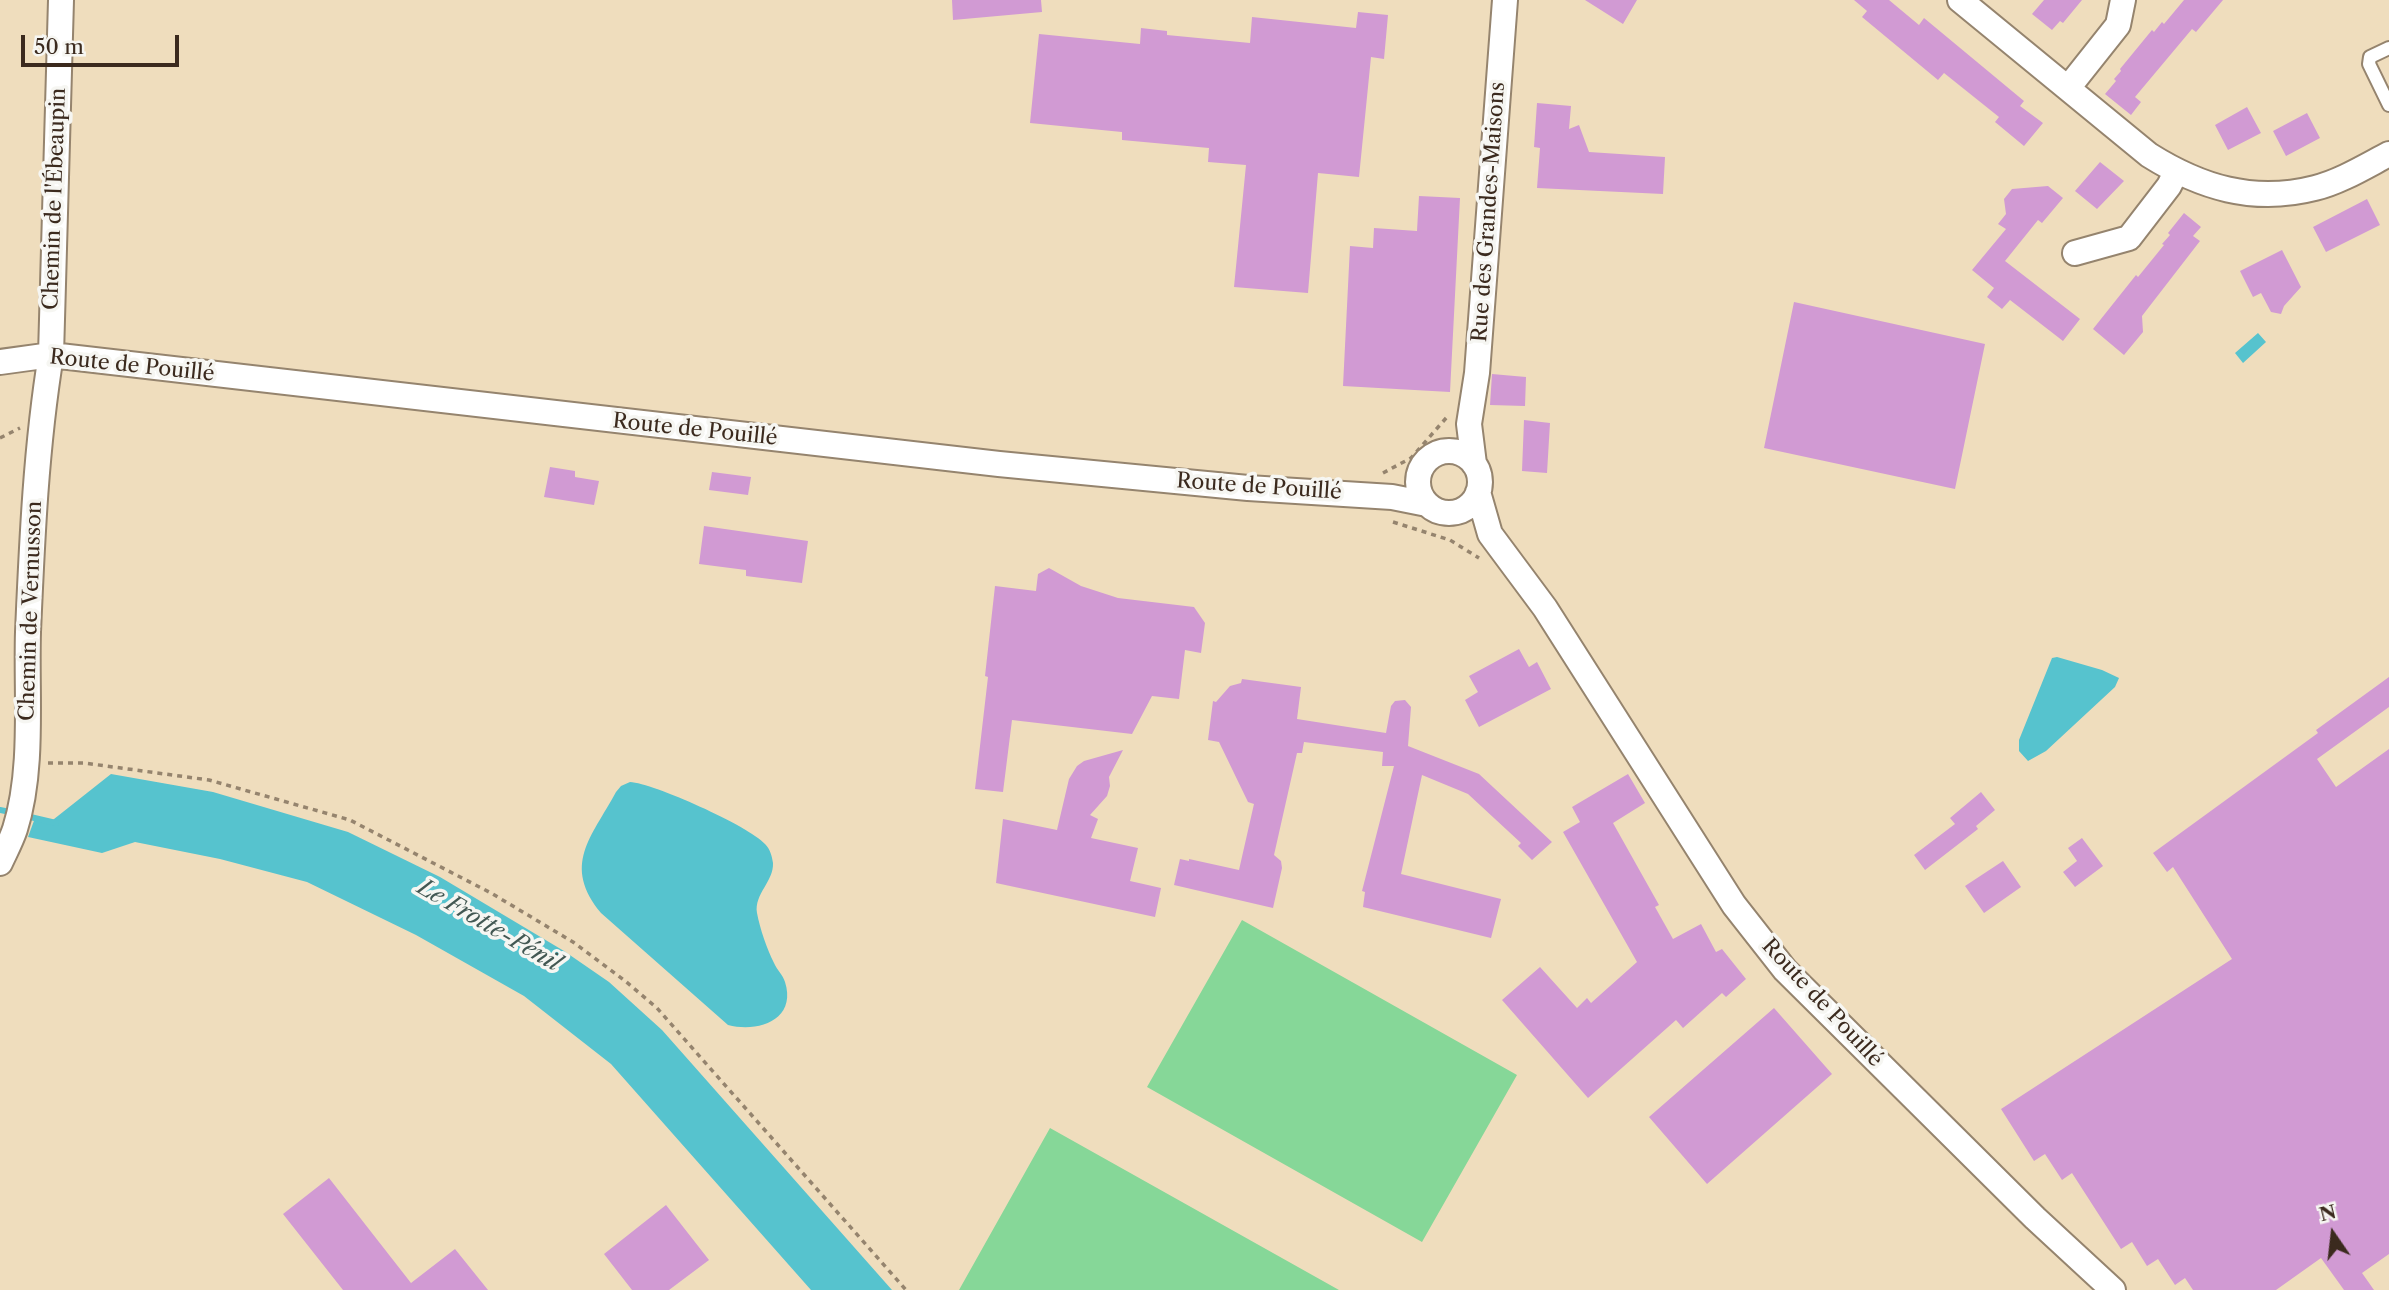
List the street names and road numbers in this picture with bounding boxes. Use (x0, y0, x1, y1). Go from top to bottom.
street label: Rue des Grandes-Maisons (1467, 81, 1511, 343)
street label: Chemin de l'Ébeaupin (39, 88, 71, 310)
street label: Route de Pouillé (48, 345, 216, 387)
street label: Route de Pouillé (611, 409, 779, 451)
street label: Route de Pouillé (1175, 469, 1343, 505)
street label: Chemin de Vernusson (15, 501, 47, 721)
street label: Route de Pouillé (1756, 934, 1888, 1072)

